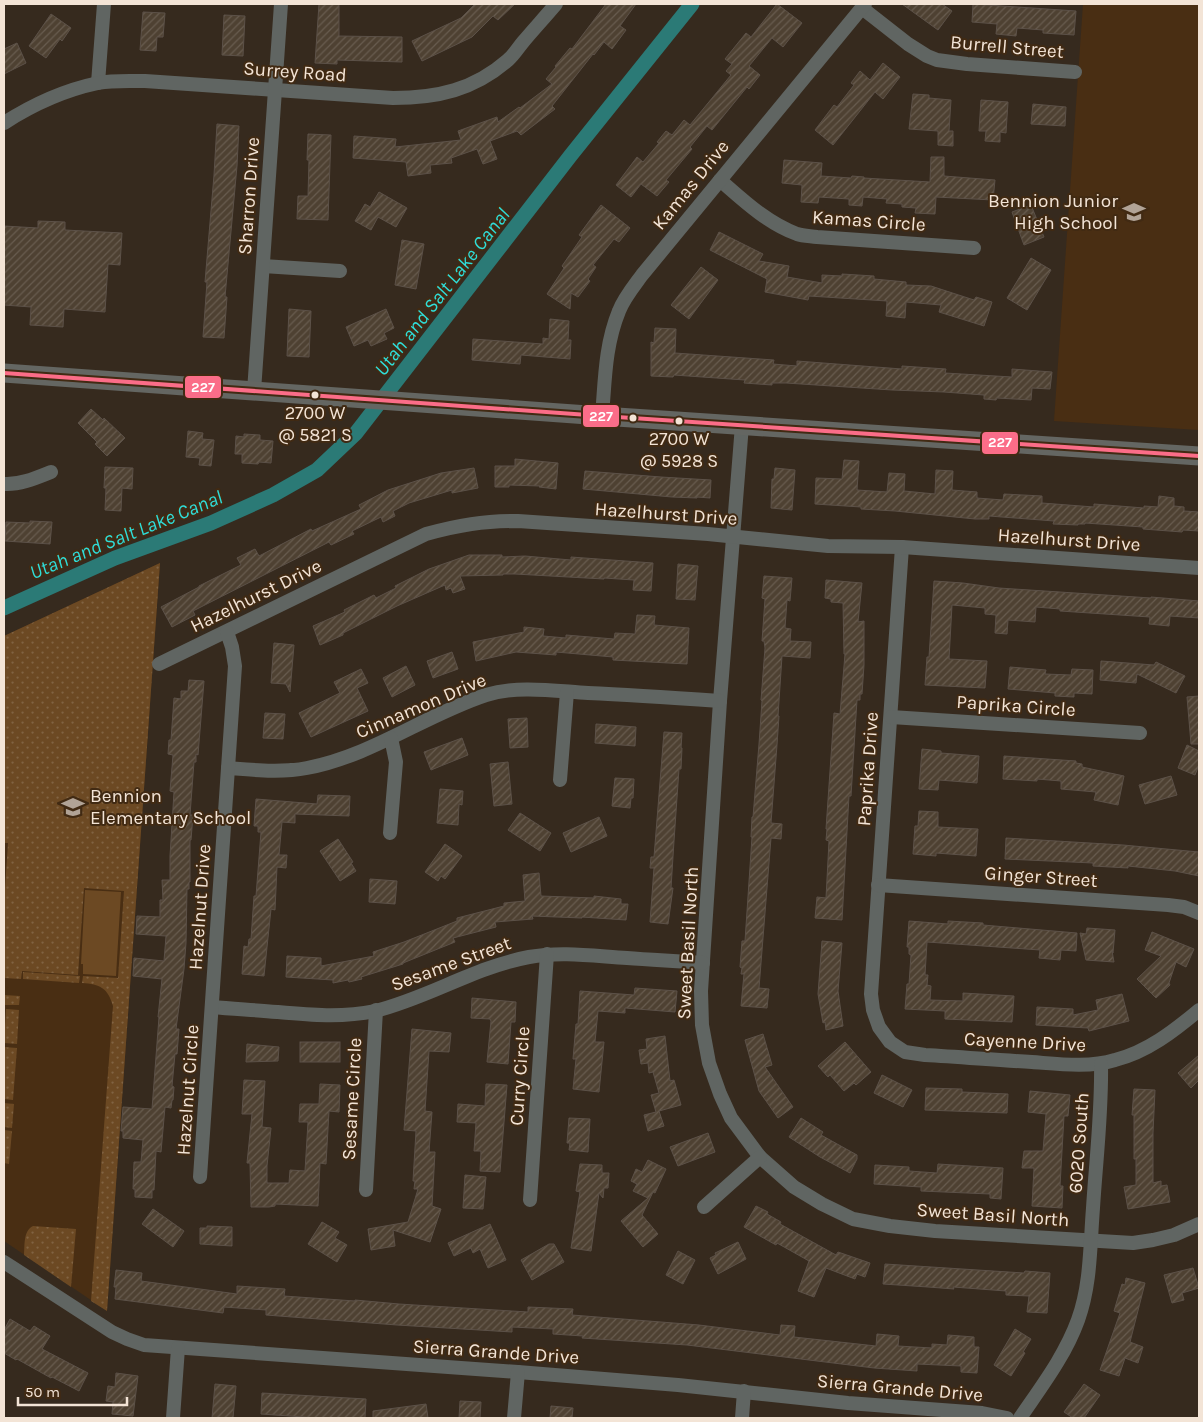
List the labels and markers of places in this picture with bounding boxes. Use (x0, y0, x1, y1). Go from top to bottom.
place label: Bennion Junior High School (988, 190, 1118, 234)
school or university icon: Bennion Junior High School (1121, 199, 1147, 225)
marker: 2700 W @ 5821 S (310, 390, 320, 400)
place label: 2700 W @ 5821 S (278, 402, 352, 446)
unlabelled marker (628, 413, 638, 423)
marker: 2700 W @ 5928 S (674, 416, 684, 426)
place label: 2700 W @ 5928 S (640, 428, 718, 472)
place label: Bennion Elementary School (90, 785, 251, 829)
school or university icon: Bennion Elementary School (60, 794, 86, 820)

